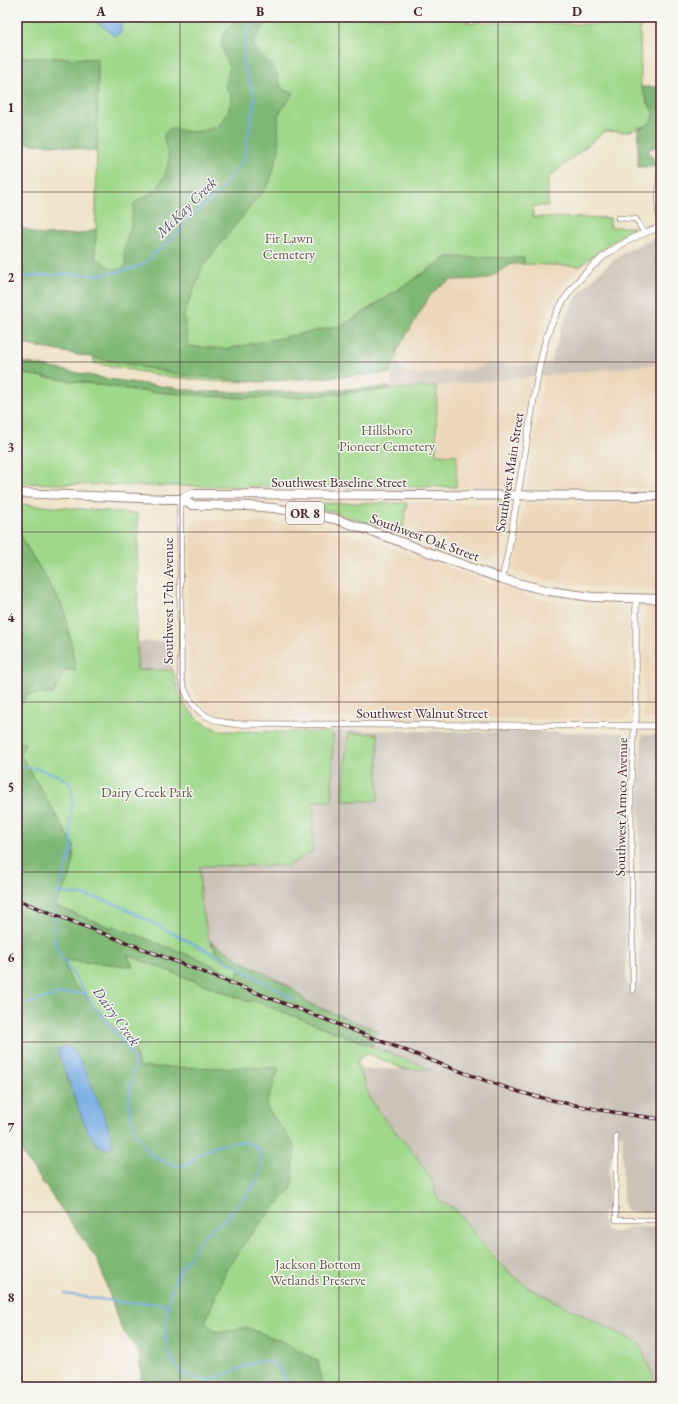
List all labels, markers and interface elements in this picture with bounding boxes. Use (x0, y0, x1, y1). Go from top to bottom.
text: A (95, 3, 106, 20)
text: B (256, 3, 264, 20)
text: C (413, 3, 423, 20)
text: D (572, 3, 582, 20)
text: 1 (8, 99, 15, 116)
water label: McKay Creek (151, 173, 220, 242)
park label: Fir Lawn Cemetery (263, 229, 316, 263)
text: 2 (8, 269, 15, 286)
street label: Southwest Main Street (491, 410, 527, 533)
park label: Hillsboro Pioneer Cemetery (339, 421, 436, 455)
text: 3 (8, 439, 15, 456)
street label: Southwest Baseline Street (271, 473, 407, 491)
road number: OR 8 (286, 502, 324, 524)
street label: Southwest Oak Street (368, 509, 483, 565)
street label: Southwest 17th Avenue (159, 537, 177, 664)
text: 4 (8, 609, 15, 626)
street label: Southwest Walnut Street (356, 704, 488, 722)
street label: Southwest Armco Avenue (611, 737, 631, 877)
text: 5 (8, 779, 14, 796)
park label: Dairy Creek Park (101, 783, 193, 801)
text: 6 (8, 949, 15, 966)
water label: Dairy Creek (88, 982, 145, 1050)
text: 7 (8, 1119, 15, 1136)
park label: Jackson Bottom Wetlands Preserve (270, 1255, 366, 1289)
text: 8 (8, 1289, 15, 1306)

